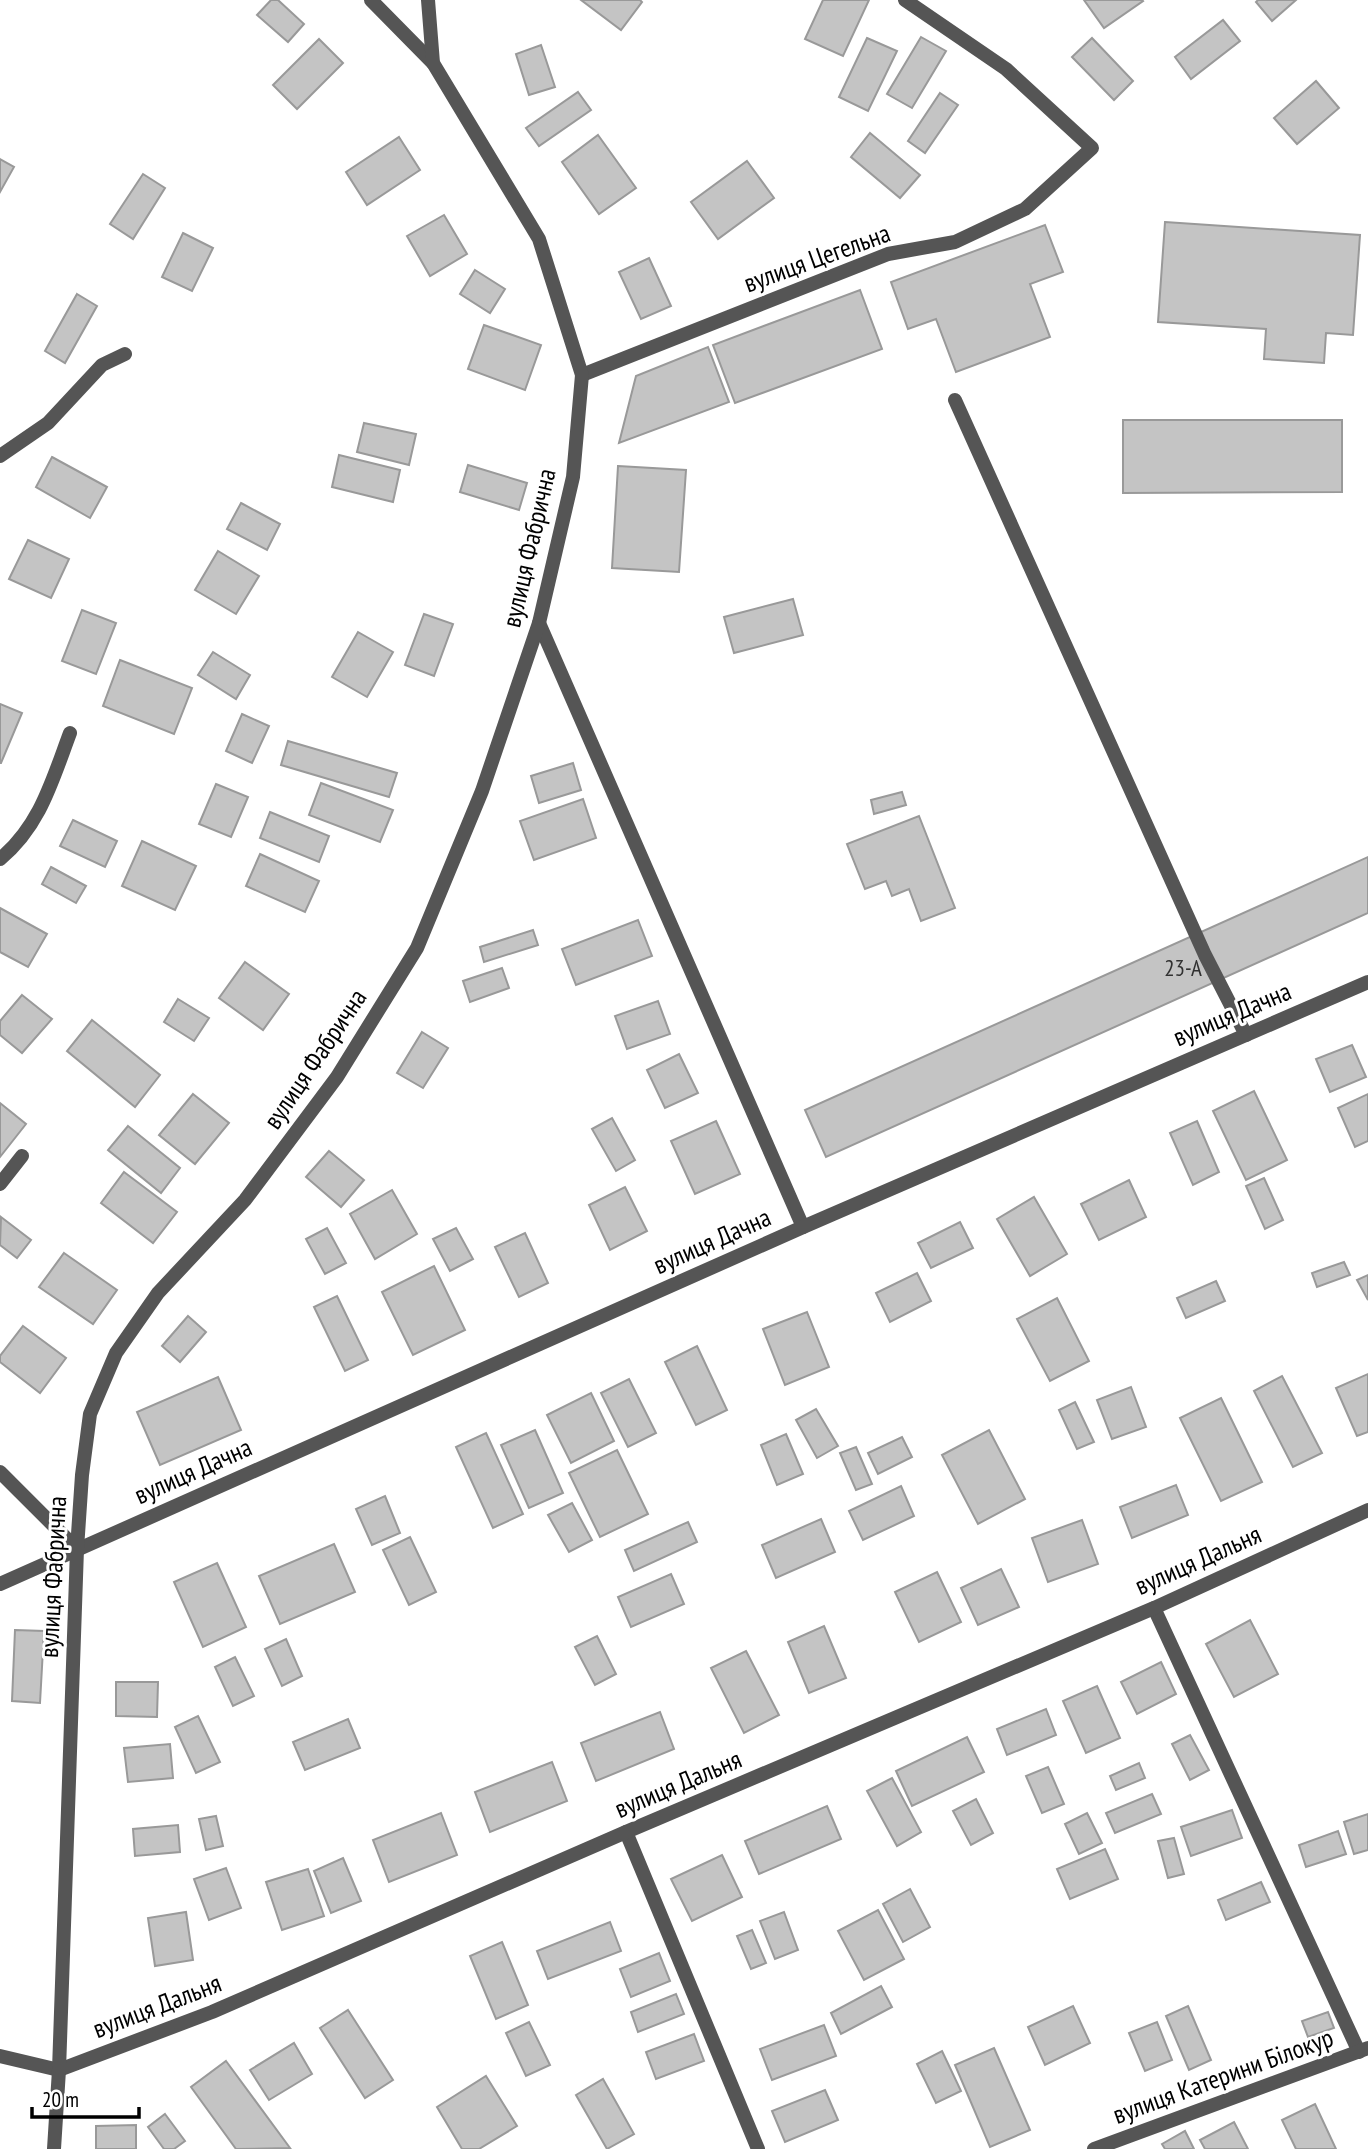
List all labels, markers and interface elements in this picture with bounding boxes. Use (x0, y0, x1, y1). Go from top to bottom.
street label: вулиця Цегельна (739, 216, 895, 299)
street label: вулиця Фабрична (494, 465, 563, 630)
house number: 23-А (1164, 953, 1202, 982)
street label: вулиця Дачна (1168, 974, 1296, 1053)
street label: вулиця Фабрична (256, 982, 373, 1135)
street label: вулиця Дачна (648, 1200, 776, 1281)
street label: вулиця Дачна (129, 1430, 257, 1511)
street label: вулиця Фабрична (32, 1495, 73, 1659)
street label: вулиця Дальня (1130, 1517, 1266, 1602)
street label: вулиця Дальня (609, 1742, 746, 1825)
street label: вулиця Дальня (88, 1966, 226, 2045)
street label: вулиця Катерини Білокур (1108, 2020, 1338, 2131)
scale bar (32, 2076, 138, 2120)
text: 20 m (42, 2086, 79, 2113)

